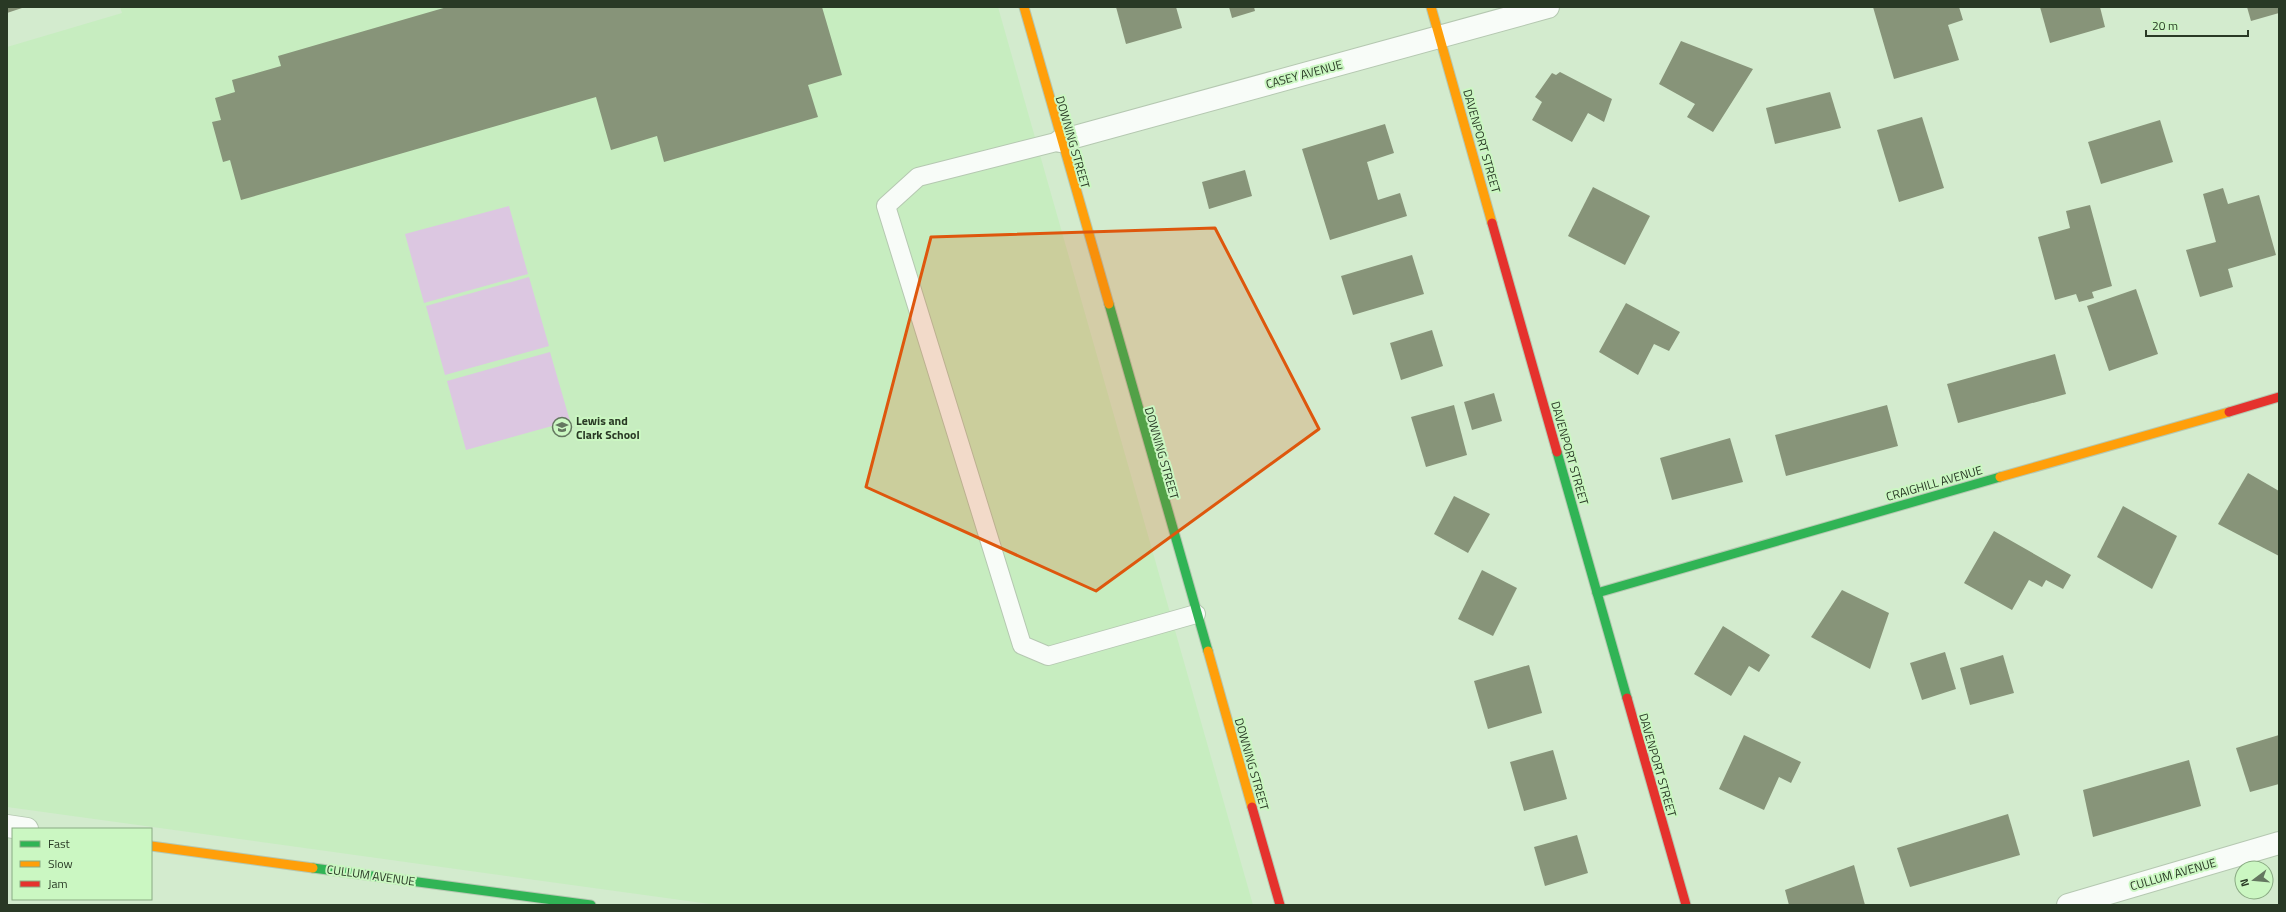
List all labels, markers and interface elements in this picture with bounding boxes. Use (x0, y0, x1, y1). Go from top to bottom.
scale bar (2146, 12, 2248, 38)
text: 20 m (2152, 16, 2178, 35)
street label: CASEY AVENUE (1264, 55, 1345, 93)
street label: DAVENPORT STREET (1458, 87, 1506, 196)
street label: DOWNING STREET (1051, 94, 1095, 191)
street label: DAVENPORT STREET (1546, 399, 1594, 508)
street label: DOWNING STREET (1140, 405, 1184, 502)
place label: Lewis and Clark School (576, 411, 640, 444)
school or university icon: Lewis and Clark School (551, 416, 573, 438)
street label: CRAIGHILL AVENUE (1884, 460, 1985, 506)
street label: DAVENPORT STREET (1634, 711, 1682, 820)
street label: DOWNING STREET (1230, 716, 1274, 813)
legend (12, 828, 152, 900)
text: Fast (48, 834, 71, 853)
street label: CULLUM AVENUE (2128, 853, 2219, 895)
text: Slow (48, 854, 73, 873)
street label: CULLUM AVENUE (326, 859, 417, 891)
north arrow (2234, 860, 2274, 900)
text: Jam (48, 874, 68, 893)
text: N (2236, 877, 2253, 889)

